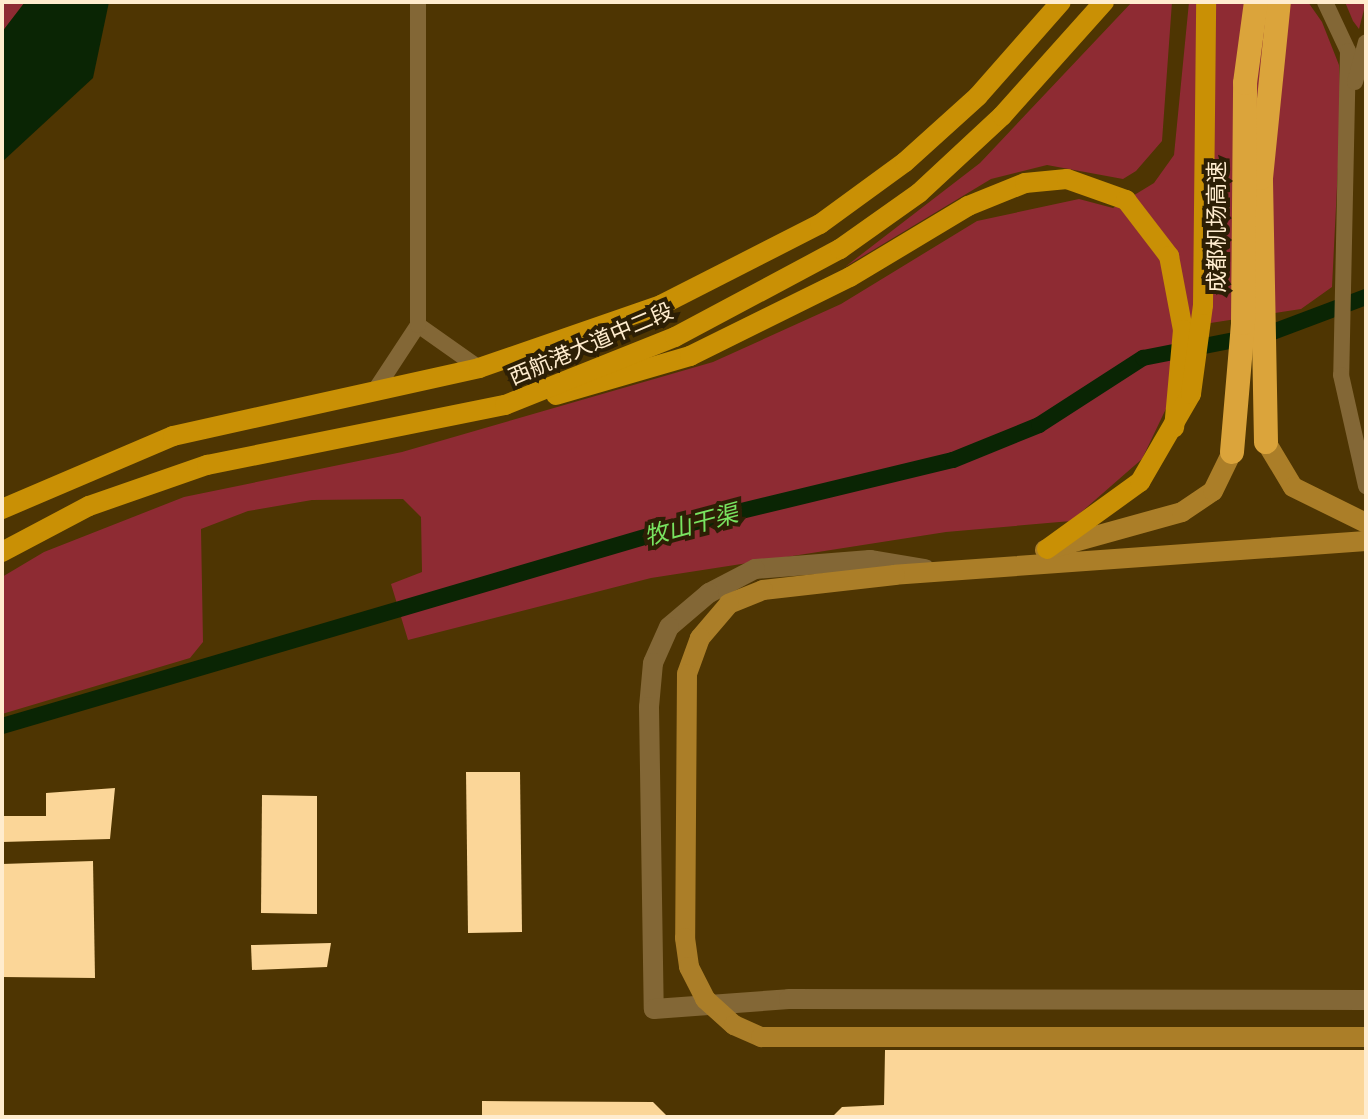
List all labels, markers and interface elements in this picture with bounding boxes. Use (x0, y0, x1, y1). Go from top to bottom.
street label: 成都机场高速 (1204, 161, 1230, 293)
street label: 西航港大道中二段 (505, 297, 677, 391)
water label: 牧山干渠 (641, 499, 741, 551)

